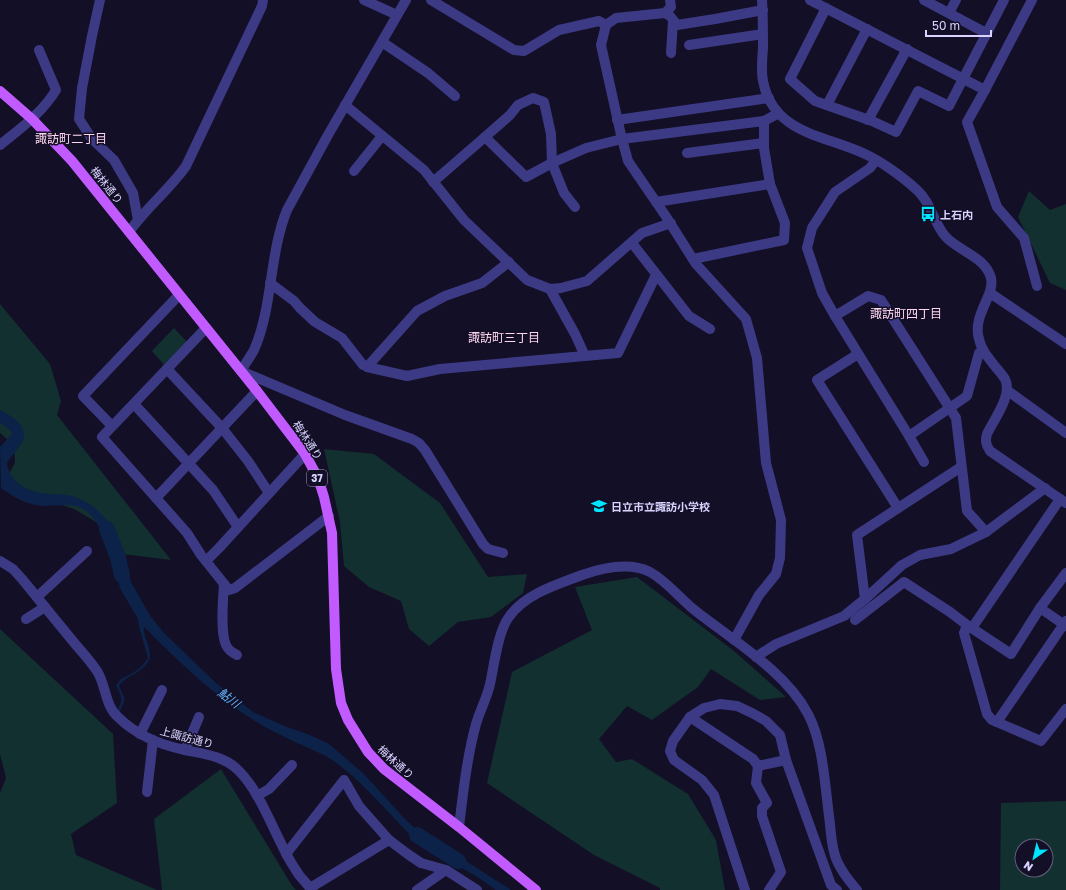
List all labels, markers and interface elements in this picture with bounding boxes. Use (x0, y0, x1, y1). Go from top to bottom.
scale bar (926, 12, 991, 38)
text: 50 m (932, 18, 960, 33)
district label: 諏訪町二丁目 (35, 131, 107, 146)
street label: 梅林通り (88, 164, 126, 206)
bus stop icon: 上石内 (919, 205, 937, 223)
place label: 上石内 (940, 208, 973, 221)
district label: 諏訪町四丁目 (870, 306, 942, 321)
district label: 諏訪町三丁目 (468, 330, 540, 345)
street label: 梅林通り (291, 418, 325, 462)
road number: 37 (307, 470, 327, 486)
school or university icon: 日立市立諏訪小学校 (590, 497, 608, 515)
place label: 日立市立諏訪小学校 (611, 500, 710, 513)
water label: 鮎川 (215, 685, 245, 712)
street label: 上諏訪通り (159, 724, 215, 750)
street label: 梅林通り (375, 742, 417, 782)
north arrow (1014, 838, 1054, 878)
text: N (1021, 859, 1035, 874)

